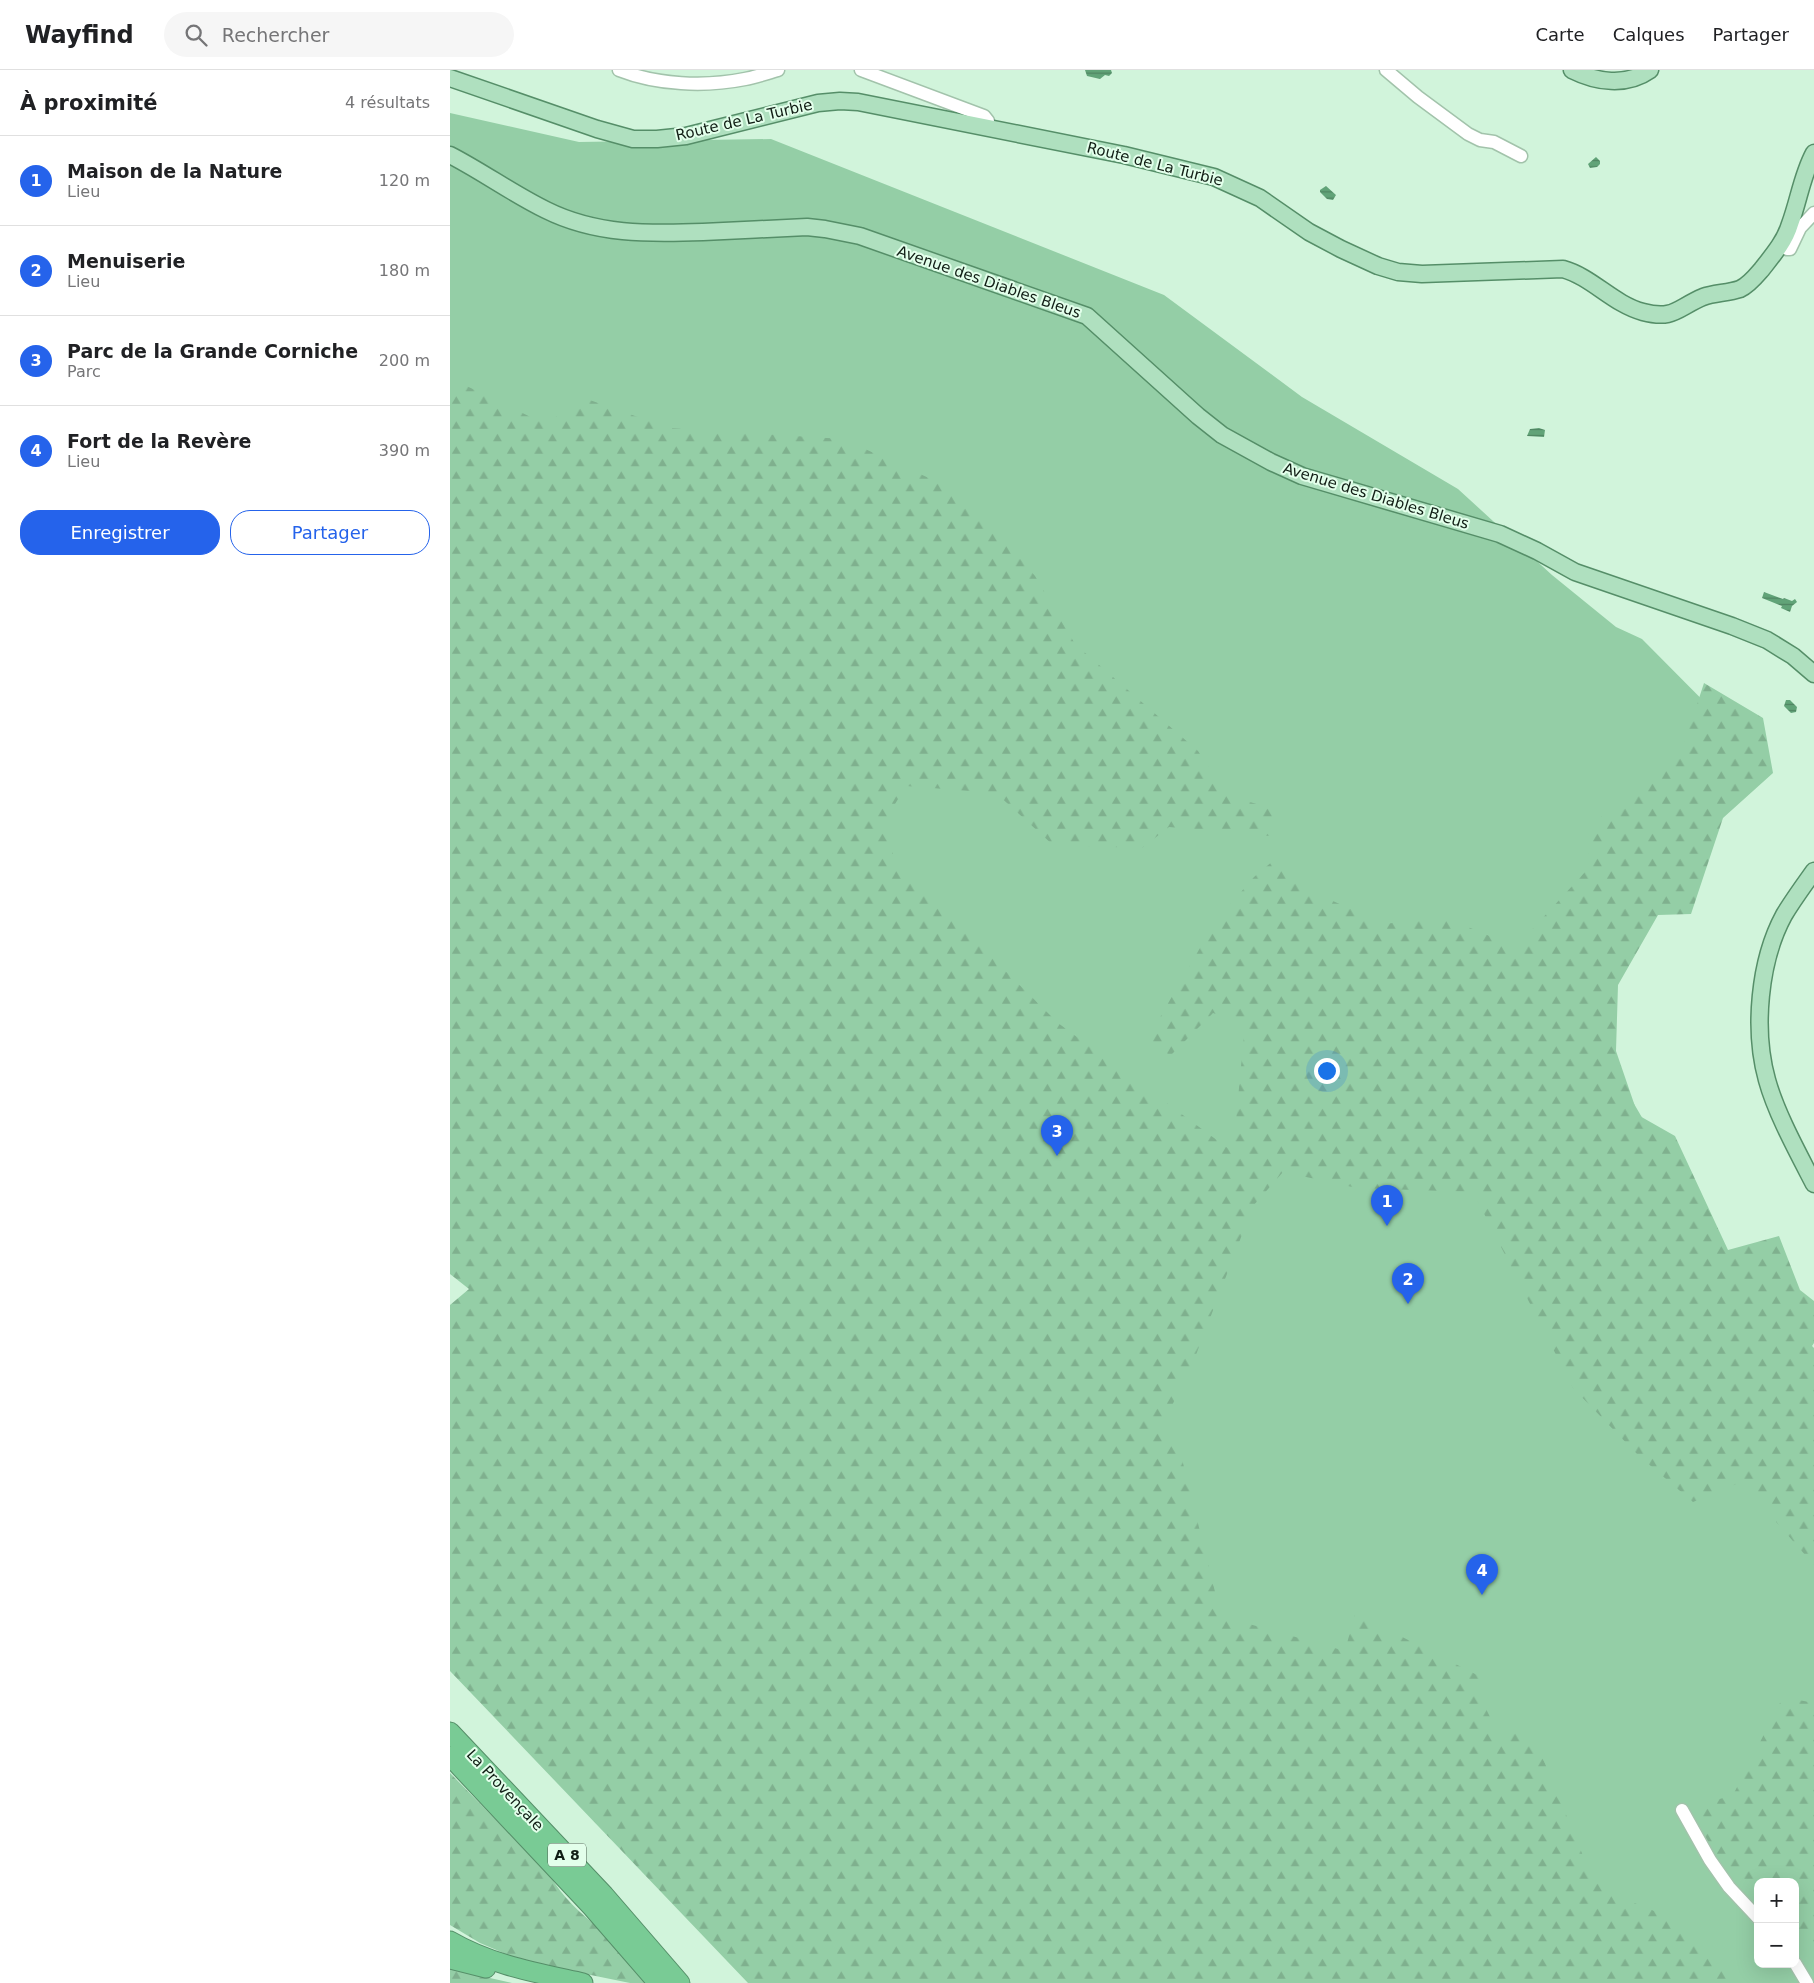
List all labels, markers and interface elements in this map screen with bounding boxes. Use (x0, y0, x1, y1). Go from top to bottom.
search box (164, 12, 514, 57)
text: Wayfind (25, 21, 134, 49)
icon: search (182, 21, 210, 49)
text: Rechercher (222, 24, 329, 46)
text: Carte (1536, 24, 1585, 45)
text: Calques (1613, 24, 1685, 45)
text: Partager (1713, 24, 1789, 45)
text: À proximité (20, 91, 157, 115)
text: 4 résultats (345, 93, 430, 112)
street label: Route de La Turbie (674, 96, 814, 144)
street label: Route de La Turbie (1085, 138, 1225, 190)
text: Maison de la Nature (67, 160, 282, 182)
text: 1 (30, 171, 42, 190)
text: 120 m (379, 171, 430, 190)
text: Lieu (67, 182, 100, 201)
street label: Avenue des Diables Bleus (895, 242, 1083, 322)
text: Menuiserie (67, 250, 185, 272)
text: 2 (30, 261, 42, 280)
text: 180 m (379, 261, 430, 280)
text: Lieu (67, 272, 100, 291)
text: Parc de la Grande Corniche (67, 340, 358, 362)
text: 3 (30, 351, 42, 370)
text: 200 m (379, 351, 430, 370)
text: Parc (67, 362, 101, 381)
text: Fort de la Revère (67, 430, 251, 452)
text: 4 (30, 441, 42, 460)
text: 390 m (379, 441, 430, 460)
text: Lieu (67, 452, 100, 471)
street label: Avenue des Diables Bleus (1281, 459, 1471, 533)
button: Enregistrer (20, 510, 220, 555)
button: Partager (230, 510, 430, 555)
your location (1314, 1058, 1340, 1084)
pin: 3 (1041, 1115, 1073, 1156)
pin: 1 (1371, 1185, 1403, 1226)
pin: 2 (1392, 1263, 1424, 1304)
pin: 4 (1466, 1554, 1498, 1595)
street label: La Provençale (463, 1746, 547, 1834)
road number: A 8 (548, 1844, 586, 1866)
map controls (1754, 1878, 1799, 1968)
button: + (1754, 1878, 1799, 1923)
button: − (1754, 1923, 1799, 1968)

